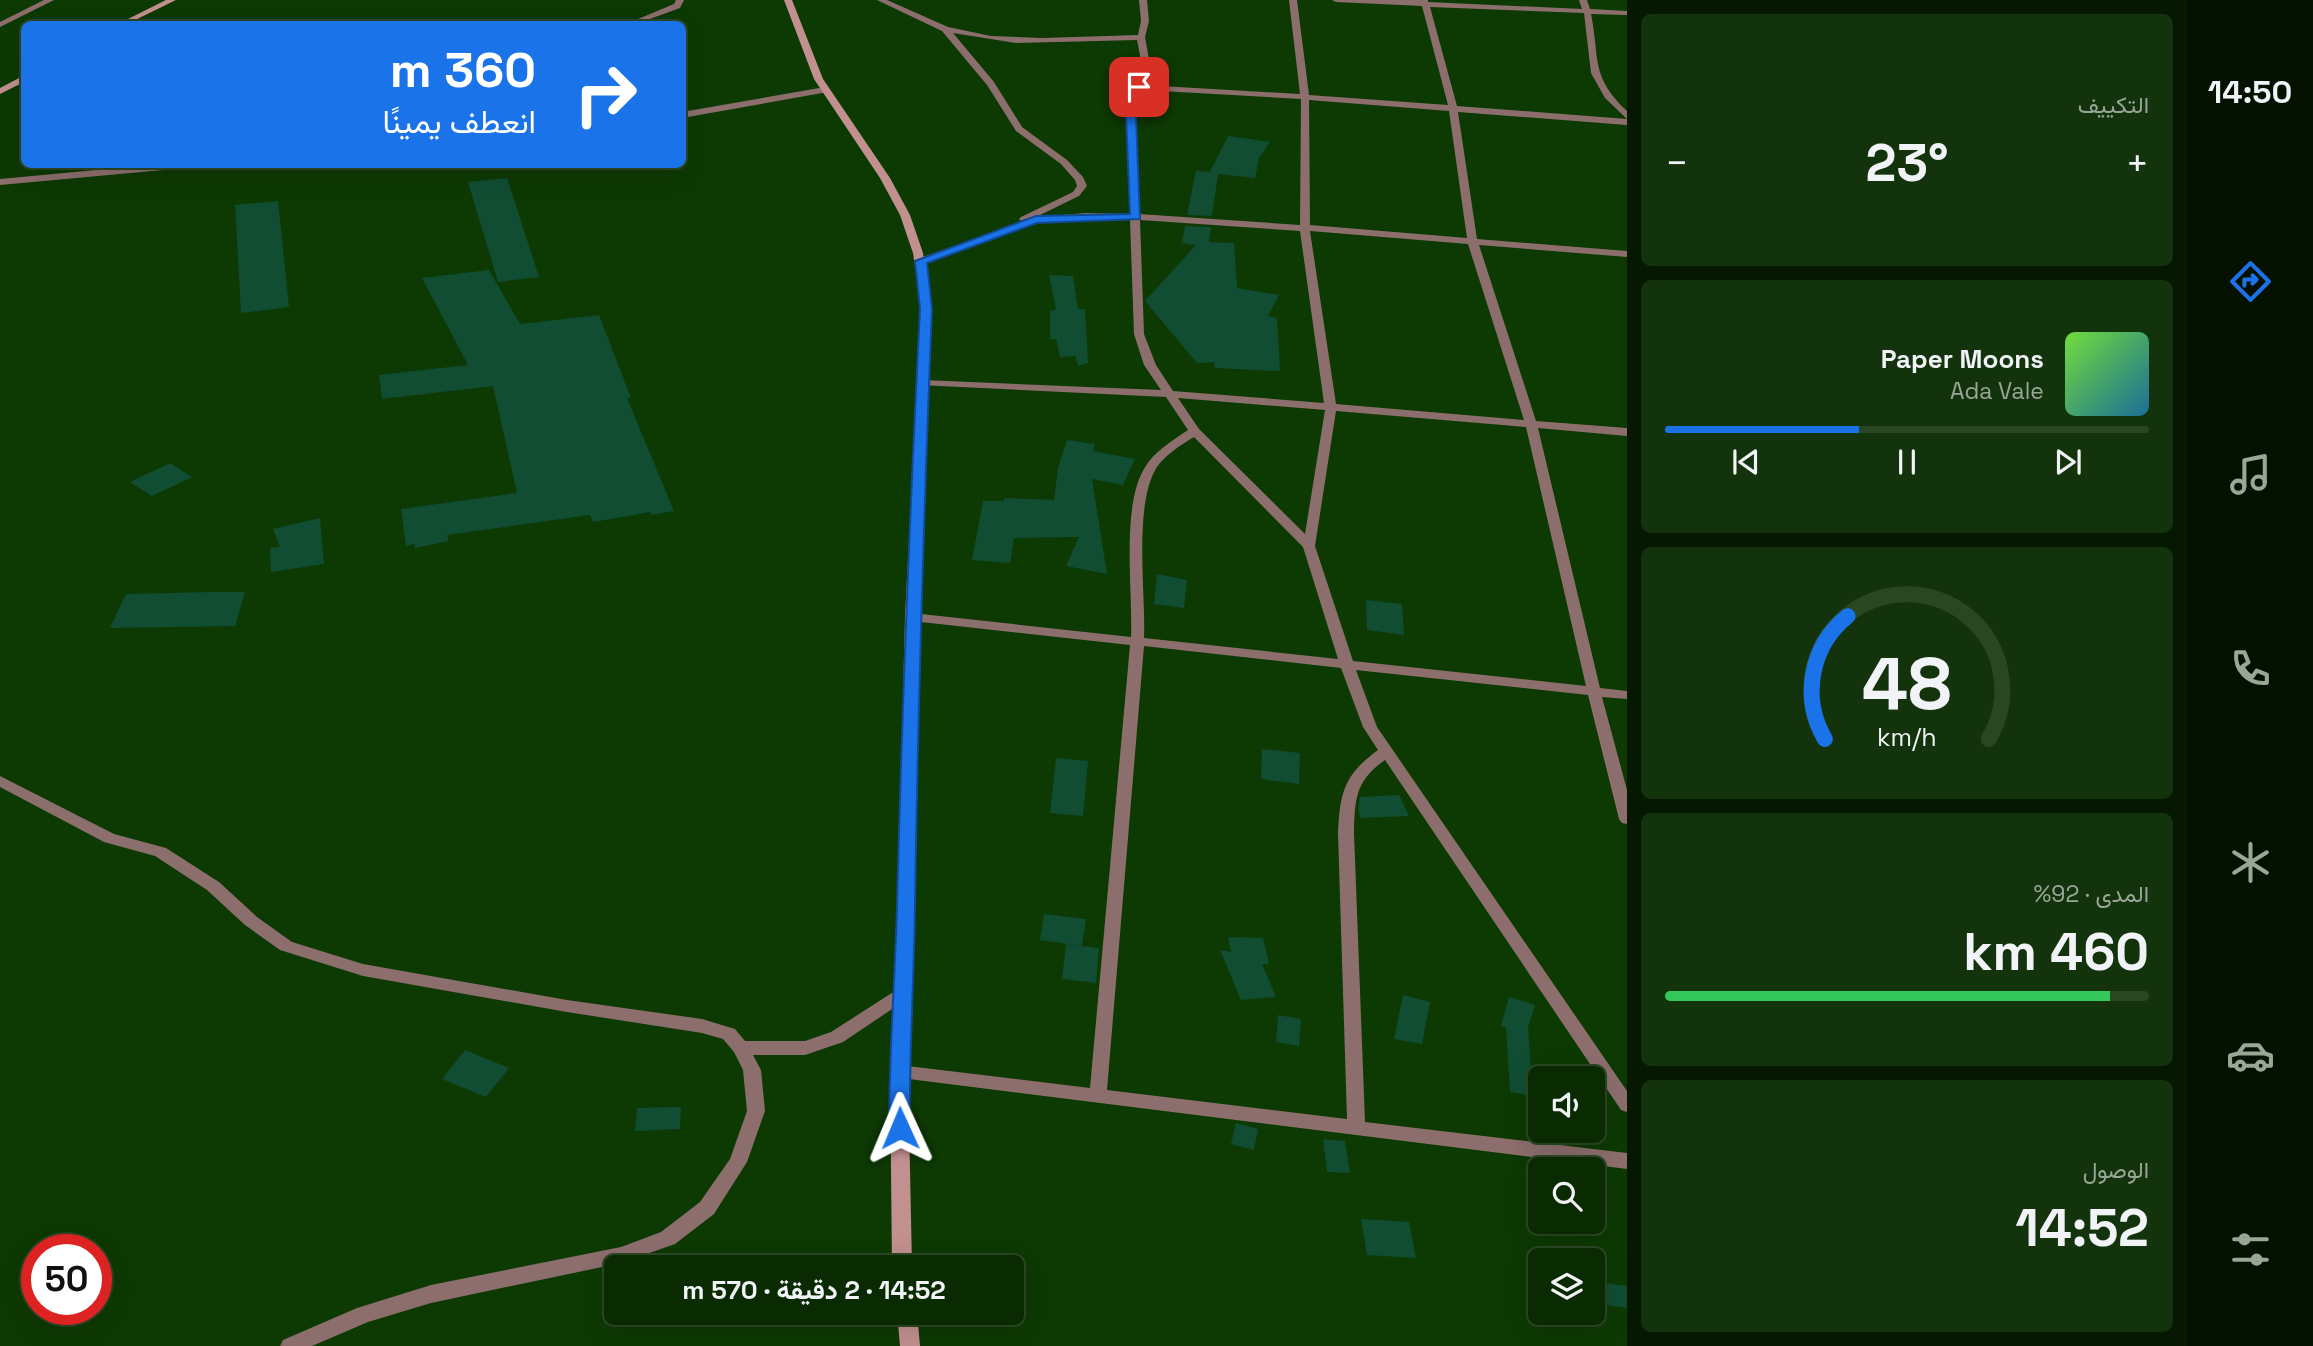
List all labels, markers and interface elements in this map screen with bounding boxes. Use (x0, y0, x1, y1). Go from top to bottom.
text: 360 m (390, 39, 536, 101)
icon: right (560, 49, 651, 140)
pin (1109, 57, 1169, 117)
icon: arrive (1120, 68, 1158, 106)
text: 14:50 (2208, 72, 2292, 112)
text: التكييف (2078, 90, 2149, 120)
text: انعطف يمينًا (383, 102, 536, 142)
text: 23° (1866, 130, 1949, 196)
text: − (1665, 139, 1689, 187)
text: + (2125, 139, 2149, 187)
icon: directions (2226, 257, 2275, 306)
text: Paper Moons (1881, 342, 2044, 376)
text: Ada Vale (1950, 376, 2044, 406)
icon: previous (1727, 443, 1765, 481)
icon: pause (1888, 443, 1926, 481)
icon: next (2049, 443, 2087, 481)
icon: music (2226, 450, 2275, 499)
text: 48 (1862, 637, 1952, 730)
icon: phone (2226, 644, 2275, 693)
text: km/h (1877, 721, 1937, 753)
icon: climate (2226, 838, 2275, 887)
text: المدى · 92% (2034, 879, 2149, 909)
text: 460 km (1963, 919, 2149, 985)
icon: car (2226, 1031, 2275, 1080)
map controls (1528, 1066, 1605, 1325)
button: sound (1528, 1066, 1605, 1143)
position arrow (863, 1091, 937, 1165)
text: الوصول (2083, 1155, 2149, 1185)
button: search (1528, 1157, 1605, 1234)
text: 14:52 (2015, 1195, 2149, 1261)
icon: filters (2226, 1225, 2275, 1274)
speed limit sign: 50 (21, 1234, 112, 1325)
button: layers (1528, 1248, 1605, 1325)
text: 14:52 · 2 دقيقة · 570 m (682, 1273, 946, 1307)

